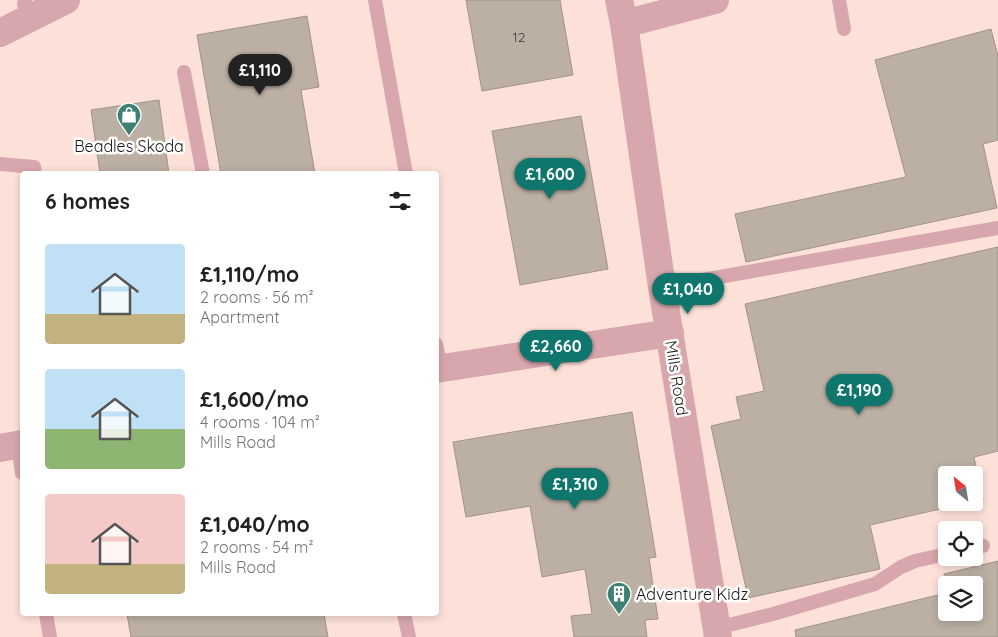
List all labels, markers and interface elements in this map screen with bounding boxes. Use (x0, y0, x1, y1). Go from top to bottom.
house number: 12 (513, 28, 526, 46)
pin: £1,110 (219, 54, 301, 96)
text: £1,110 (239, 60, 281, 80)
shop icon: Beadles Skoda (116, 102, 142, 136)
place label: Beadles Skoda (74, 136, 184, 156)
pin: £1,600 (509, 158, 591, 200)
text: £1,600 (525, 164, 575, 184)
icon: filters (386, 187, 414, 215)
text: 6 homes (45, 188, 130, 214)
text: £1,110/mo (200, 261, 299, 287)
icon: home (85, 264, 145, 324)
pin: £1,040 (647, 272, 729, 315)
text: £1,040 (663, 279, 713, 299)
text: 2 rooms · 56 m² (200, 287, 314, 307)
text: Apartment (200, 307, 280, 327)
pin: £2,660 (515, 330, 597, 372)
text: £2,660 (530, 336, 582, 356)
street label: Mills Road (661, 339, 693, 417)
pin: £1,190 (818, 374, 900, 416)
text: £1,190 (837, 380, 881, 400)
text: £1,600/mo (200, 386, 309, 412)
icon: home (85, 389, 145, 449)
text: 4 rooms · 104 m² (200, 412, 320, 432)
text: Mills Road (200, 432, 276, 452)
north arrow (938, 466, 982, 511)
map controls (938, 466, 983, 621)
pin: £1,310 (534, 468, 616, 510)
text: £1,310 (552, 474, 598, 494)
text: £1,040/mo (200, 511, 310, 537)
icon: home (85, 514, 145, 574)
button: locate (938, 521, 983, 566)
text: 2 rooms · 54 m² (200, 537, 314, 557)
text: Mills Road (200, 557, 276, 577)
button: layers (938, 576, 983, 621)
building icon: Adventure Kidz (606, 581, 632, 615)
place label: Adventure Kidz (636, 584, 748, 604)

